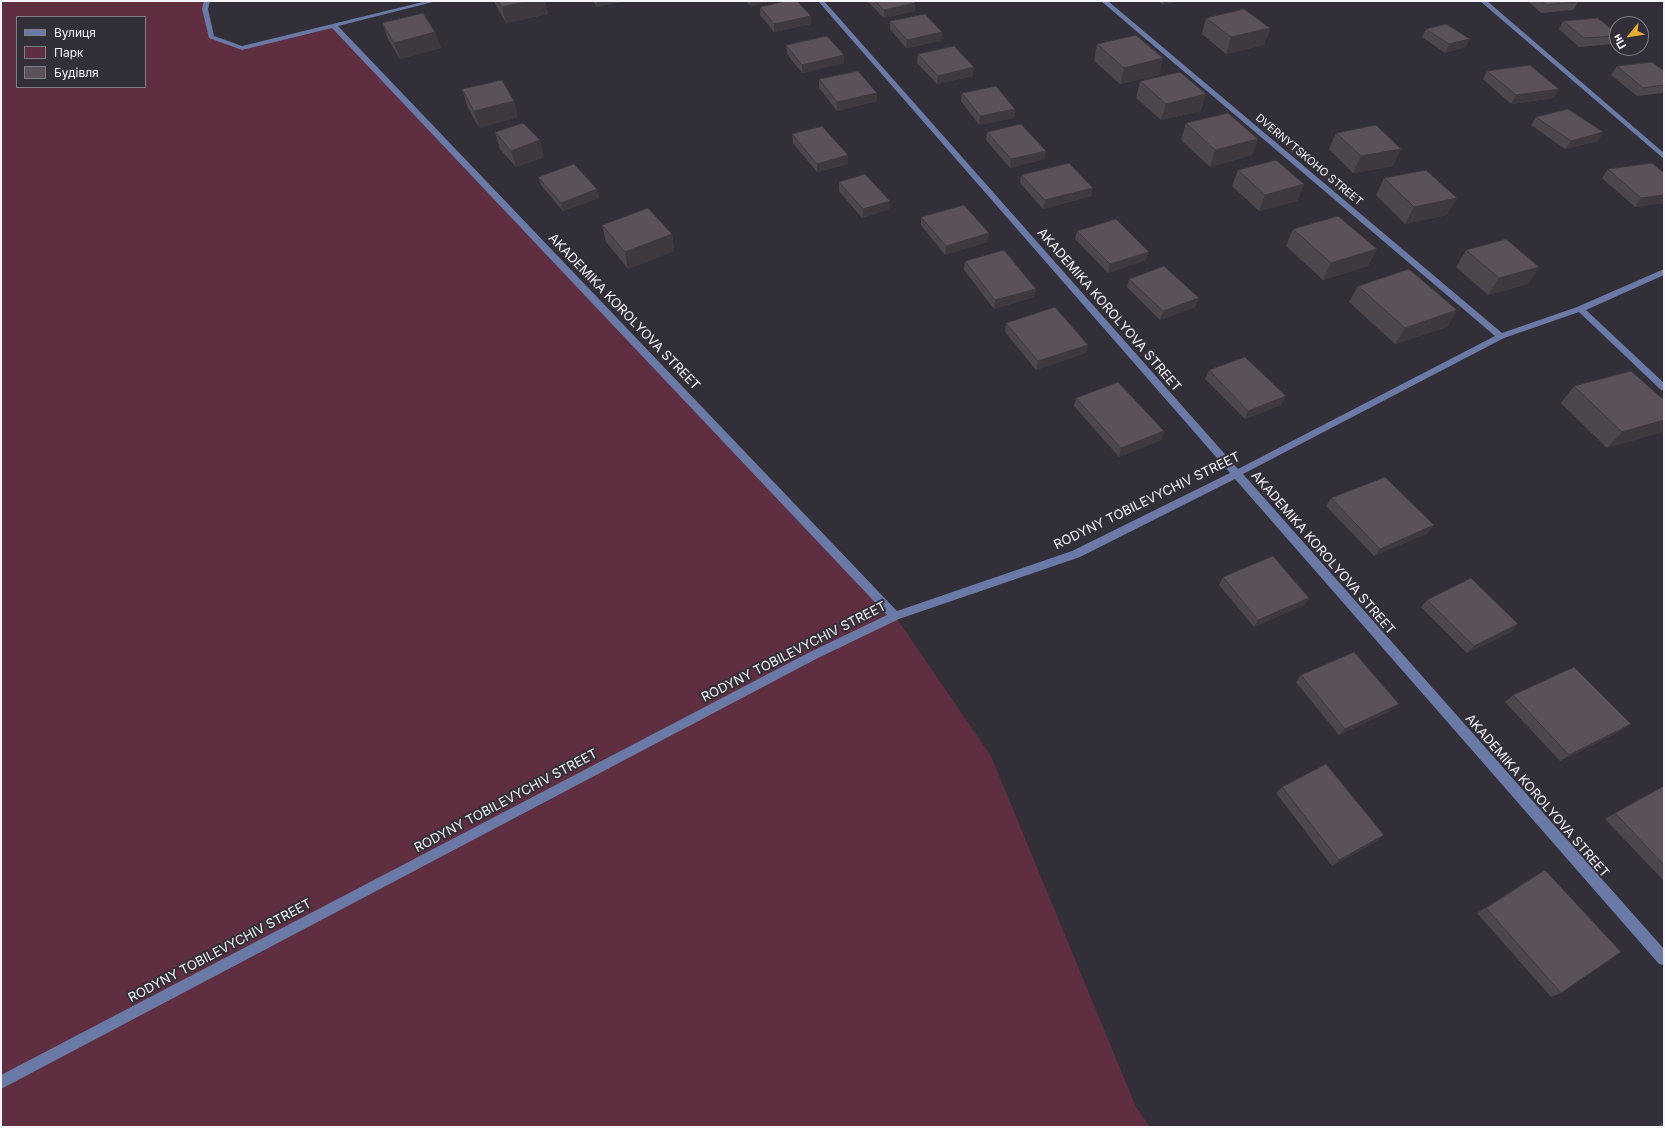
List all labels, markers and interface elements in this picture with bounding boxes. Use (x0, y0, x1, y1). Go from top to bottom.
legend (16, 16, 146, 88)
north arrow (1609, 16, 1649, 56)
text: Вулиця (54, 25, 96, 40)
text: Пн (1610, 31, 1629, 52)
text: Парк (54, 45, 84, 60)
text: Будівля (54, 65, 99, 80)
street label: DVERNYTSKOHO STREET (1253, 111, 1365, 209)
street label: AKADEMIKA KOROLYOVA STREET (1034, 225, 1184, 395)
street label: AKADEMIKA KOROLYOVA STREET (545, 230, 703, 394)
street label: RODYNY TOBILEVYCHIV STREET (1051, 449, 1243, 553)
street label: AKADEMIKA KOROLYOVA STREET (1248, 468, 1398, 638)
street label: RODYNY TOBILEVYCHIV STREET (699, 598, 889, 706)
street label: AKADEMIKA KOROLYOVA STREET (1462, 711, 1612, 881)
street label: RODYNY TOBILEVYCHIV STREET (412, 746, 600, 856)
street label: RODYNY TOBILEVYCHIV STREET (126, 896, 314, 1006)

